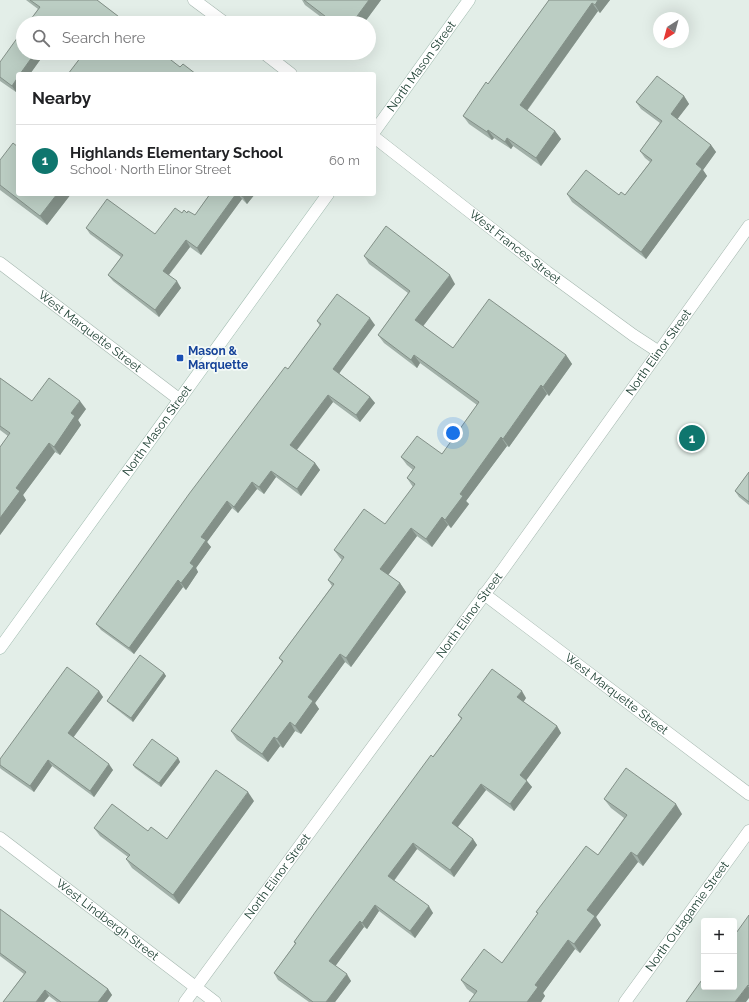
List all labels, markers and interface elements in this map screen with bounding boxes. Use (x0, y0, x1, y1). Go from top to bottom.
north arrow (653, 12, 689, 48)
search box (16, 16, 376, 60)
street label: North Mason Street (384, 18, 459, 114)
icon: search (30, 27, 52, 49)
text: Search here (62, 29, 145, 47)
text: Nearby (32, 88, 91, 108)
text: Highlands Elementary School (70, 144, 283, 162)
text: 1 (42, 153, 48, 168)
text: 60 m (329, 153, 360, 168)
text: School · North Elinor Street (70, 162, 231, 177)
street label: West Frances Street (467, 207, 564, 287)
street label: West Marquette Street (36, 288, 144, 375)
street label: North Elinor Street (623, 307, 694, 398)
place label: Mason & Marquette (188, 344, 248, 372)
marker: Mason & Marquette (175, 353, 185, 363)
street label: North Mason Street (120, 383, 194, 479)
your location (443, 423, 463, 443)
pin: 1 (679, 423, 705, 453)
street label: North Elinor Street (433, 570, 505, 661)
street label: West Marquette Street (562, 651, 671, 737)
street label: North Elinor Street (241, 831, 313, 922)
street label: North Outagamie Street (643, 858, 732, 974)
street label: West Lindbergh Street (53, 876, 161, 963)
map controls (701, 918, 737, 990)
button: + (701, 918, 737, 954)
button: − (701, 954, 737, 990)

